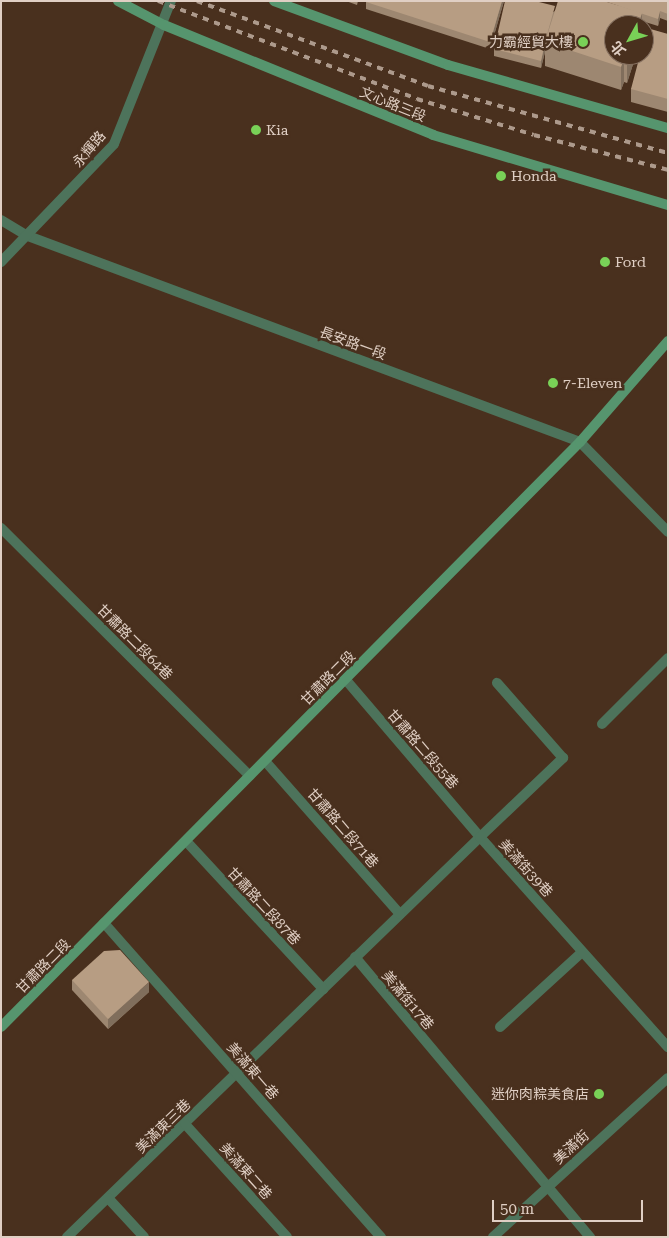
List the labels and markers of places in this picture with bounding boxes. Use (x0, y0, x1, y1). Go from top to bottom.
place label: 力霸經貿大樓 (489, 34, 573, 50)
marker: 力霸經貿大樓 (577, 36, 589, 48)
place label: Kia (266, 122, 288, 138)
marker: Kia (250, 124, 262, 136)
place label: Honda (511, 168, 557, 184)
marker: Honda (495, 170, 507, 182)
place label: Ford (615, 254, 646, 270)
marker: Ford (599, 256, 611, 268)
place label: 7-Eleven (563, 375, 622, 391)
marker: 7-Eleven (547, 377, 559, 389)
place label: 迷你肉粽美食店 (491, 1086, 589, 1102)
marker: 迷你肉粽美食店 (593, 1088, 605, 1100)

